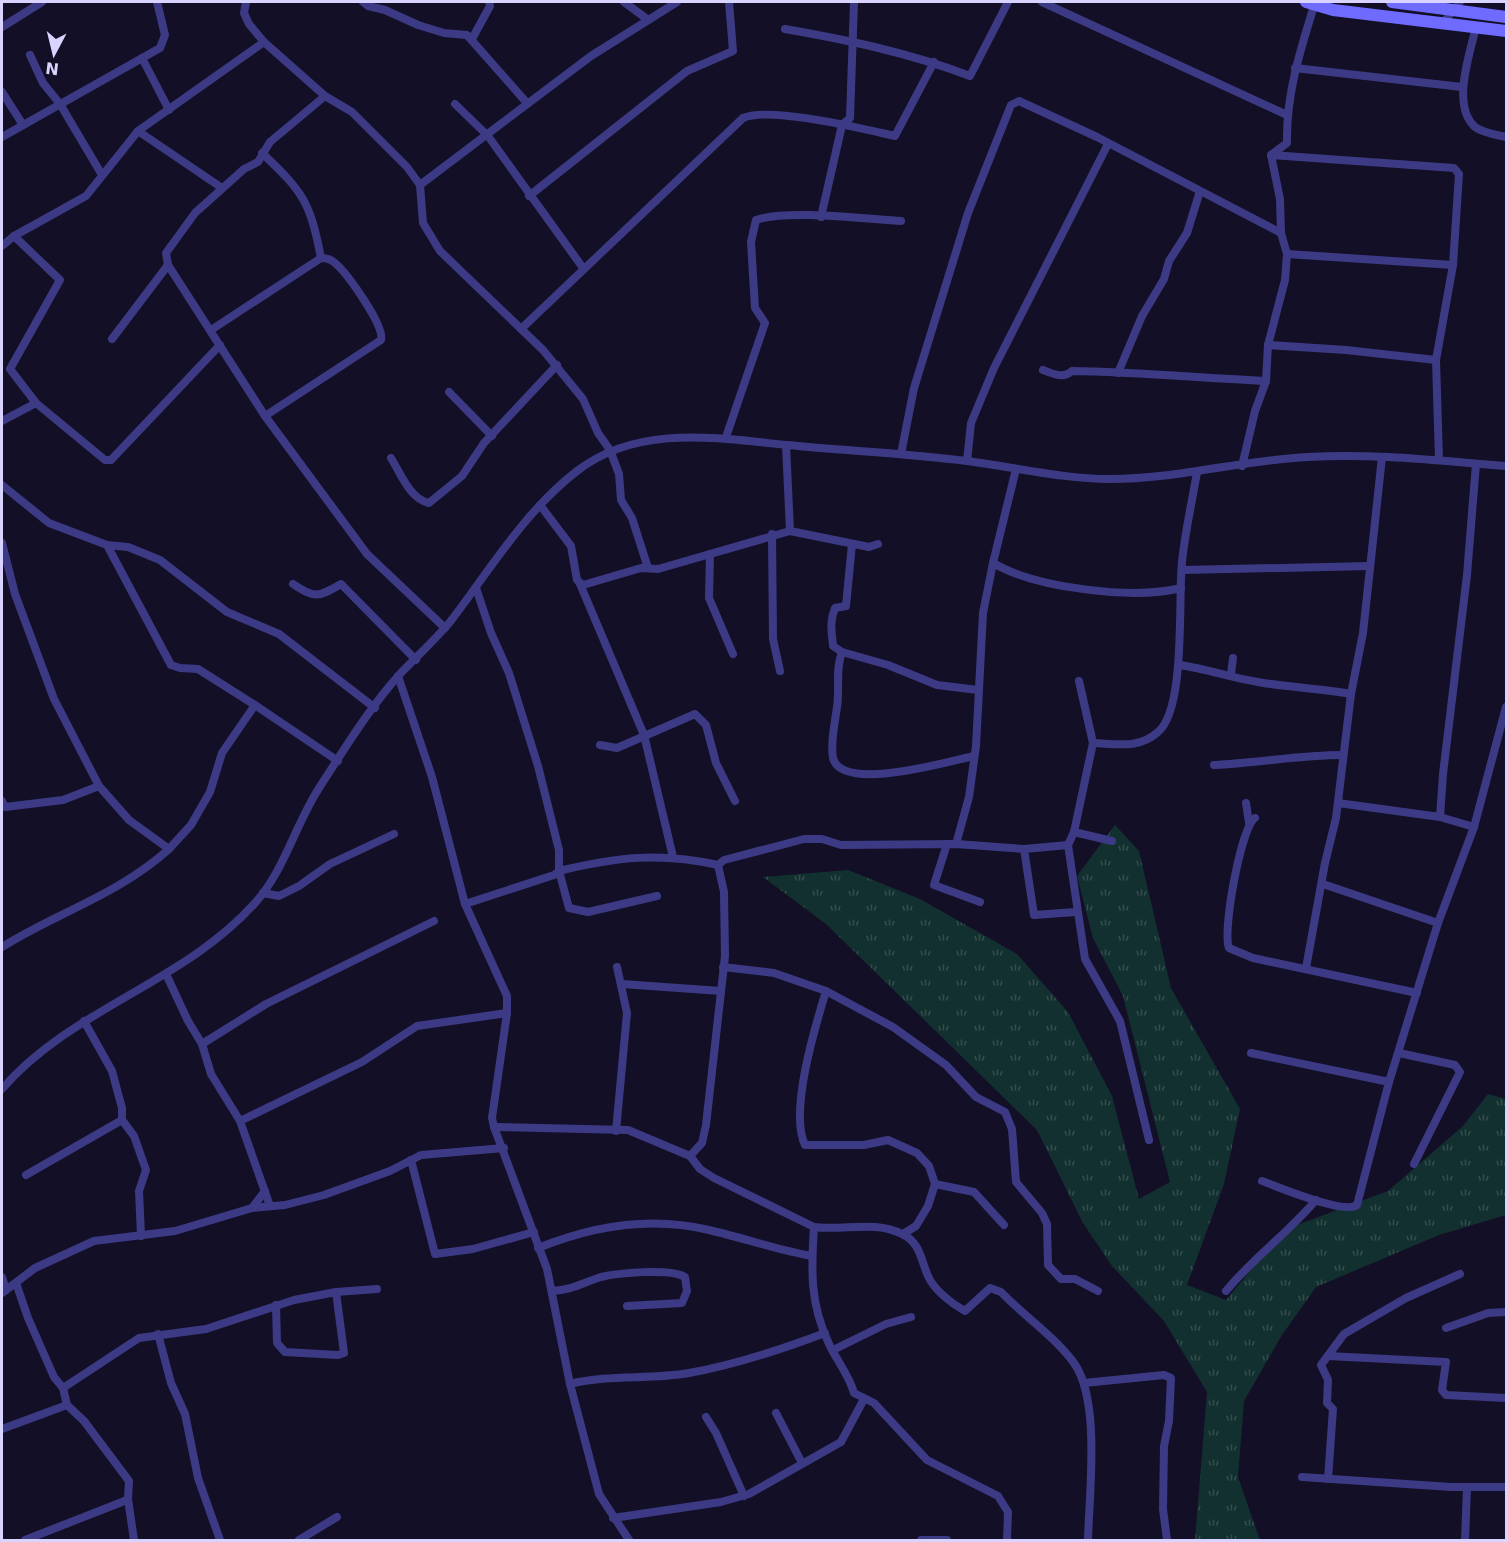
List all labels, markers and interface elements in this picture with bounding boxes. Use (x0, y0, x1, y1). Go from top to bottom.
north arrow (24, 24, 84, 84)
text: N (44, 58, 60, 79)

